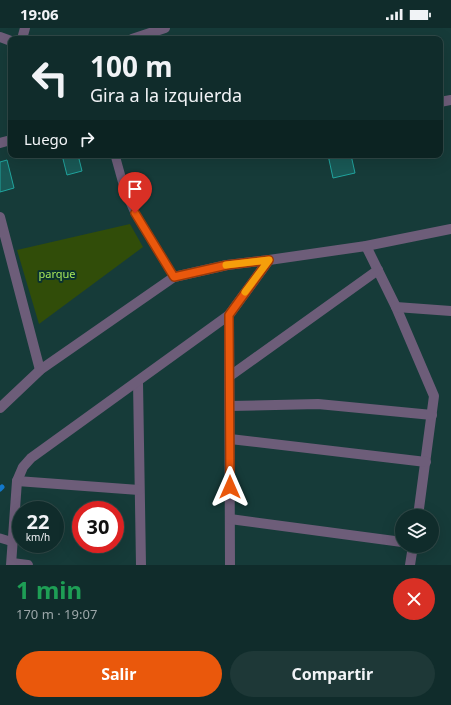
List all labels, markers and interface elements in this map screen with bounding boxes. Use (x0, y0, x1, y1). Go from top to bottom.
text: 19:06 (20, 4, 59, 24)
text: 100 m (90, 47, 173, 85)
icon: left (24, 52, 76, 104)
text: Gira a la izquierda (90, 83, 242, 107)
icon: right (76, 128, 98, 150)
text: Luego (24, 129, 68, 149)
pin (118, 172, 152, 213)
icon: arrive (124, 178, 146, 200)
park label: parque (38, 266, 76, 281)
position arrow (209, 466, 251, 508)
speed limit sign: 30 (72, 501, 124, 553)
text: 22 (27, 508, 49, 535)
map controls (395, 509, 439, 553)
button: layers (395, 509, 439, 553)
text: km/h (26, 530, 50, 544)
text: 1 min (16, 573, 82, 606)
button: close (393, 578, 435, 620)
text: 170 m · 19:07 (16, 605, 97, 623)
button: Salir (16, 651, 222, 697)
button: Compartir (230, 651, 435, 697)

